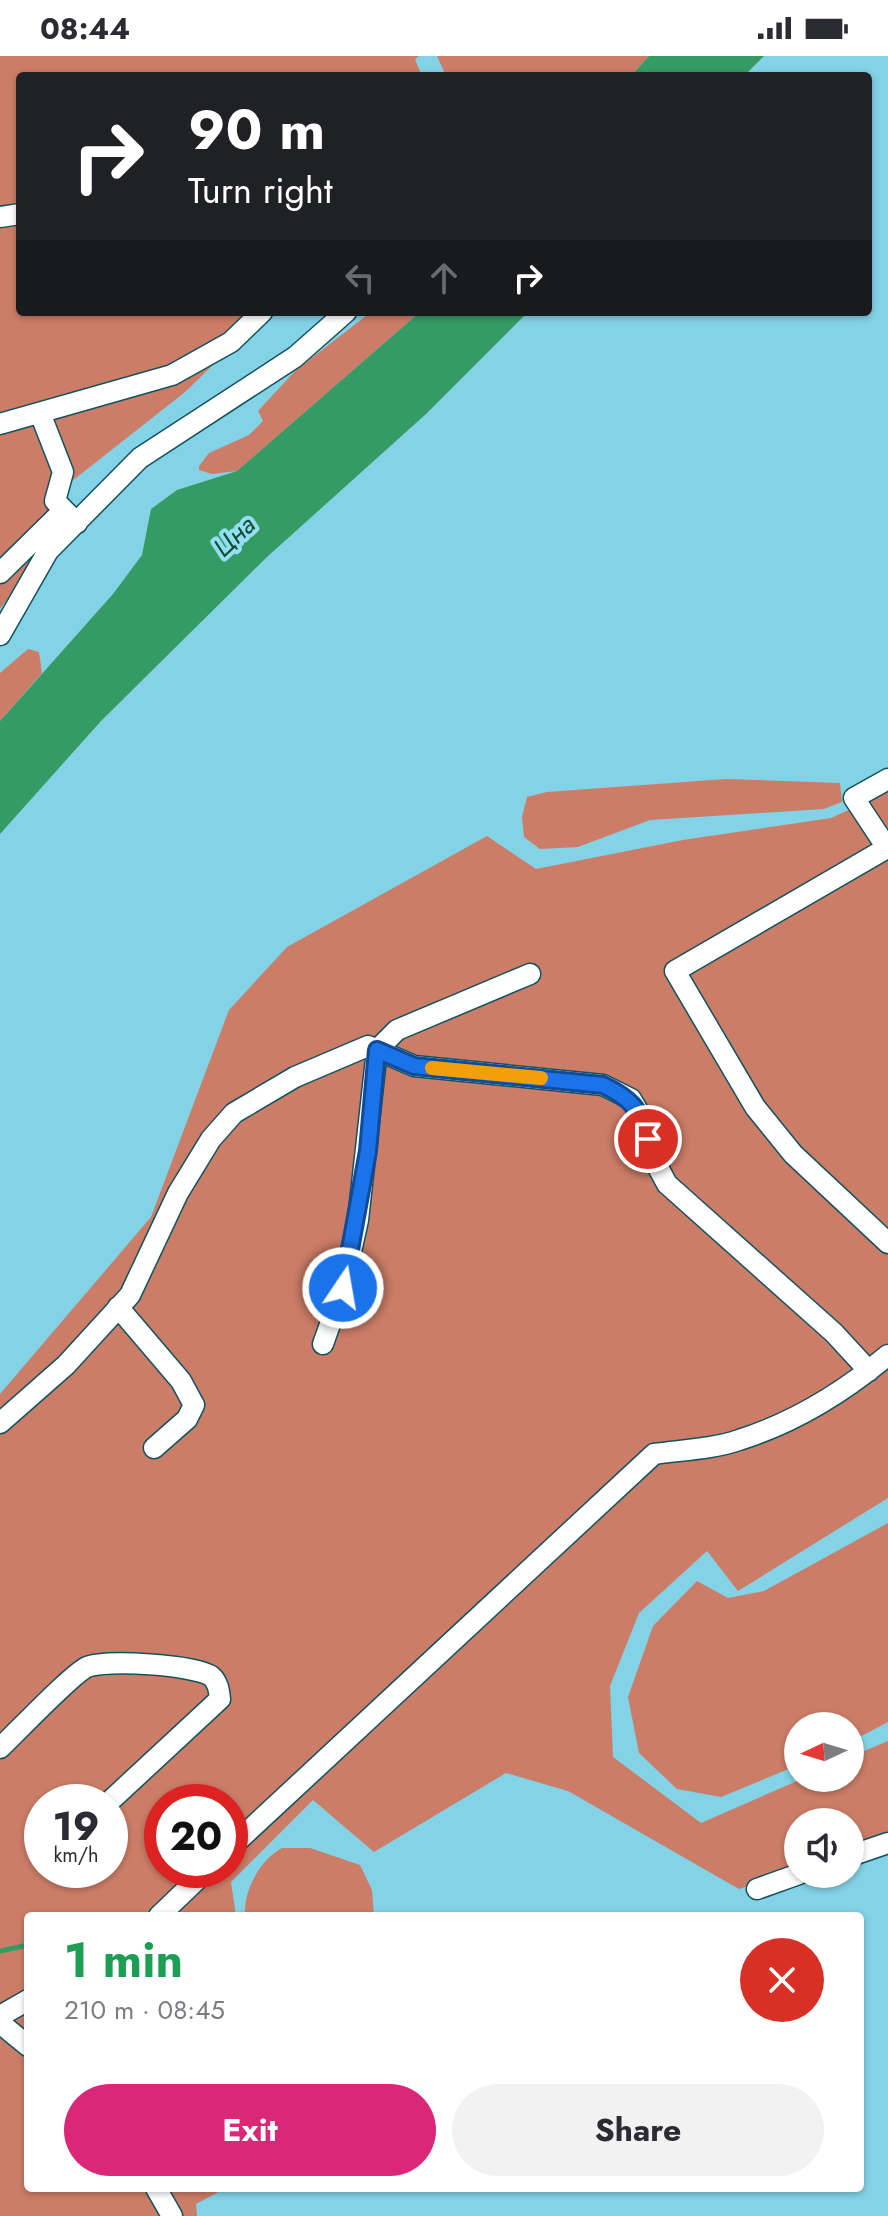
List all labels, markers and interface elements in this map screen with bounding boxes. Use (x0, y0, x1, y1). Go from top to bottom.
text: 08:44 (40, 7, 130, 50)
text: 90 m (188, 89, 325, 170)
icon: right (56, 104, 160, 208)
text: Turn right (188, 164, 333, 216)
icon: left (338, 256, 382, 300)
icon: ahead (422, 256, 466, 300)
icon: right (506, 256, 550, 300)
water label: Цна (204, 507, 264, 565)
pin (614, 1105, 682, 1173)
icon: arrive (626, 1117, 670, 1161)
position arrow (301, 1246, 385, 1330)
north arrow (784, 1712, 864, 1792)
map controls (784, 1712, 864, 1888)
speed limit sign: 20 (144, 1784, 248, 1888)
text: 19 (52, 1797, 100, 1855)
button: sound (784, 1808, 864, 1888)
text: km/h (53, 1841, 99, 1870)
text: 1 min (64, 1926, 183, 1995)
button: close (740, 1938, 824, 2022)
text: 210 m · 08:45 (64, 1991, 225, 2029)
button: Exit (64, 2084, 436, 2176)
button: Share (452, 2084, 824, 2176)

